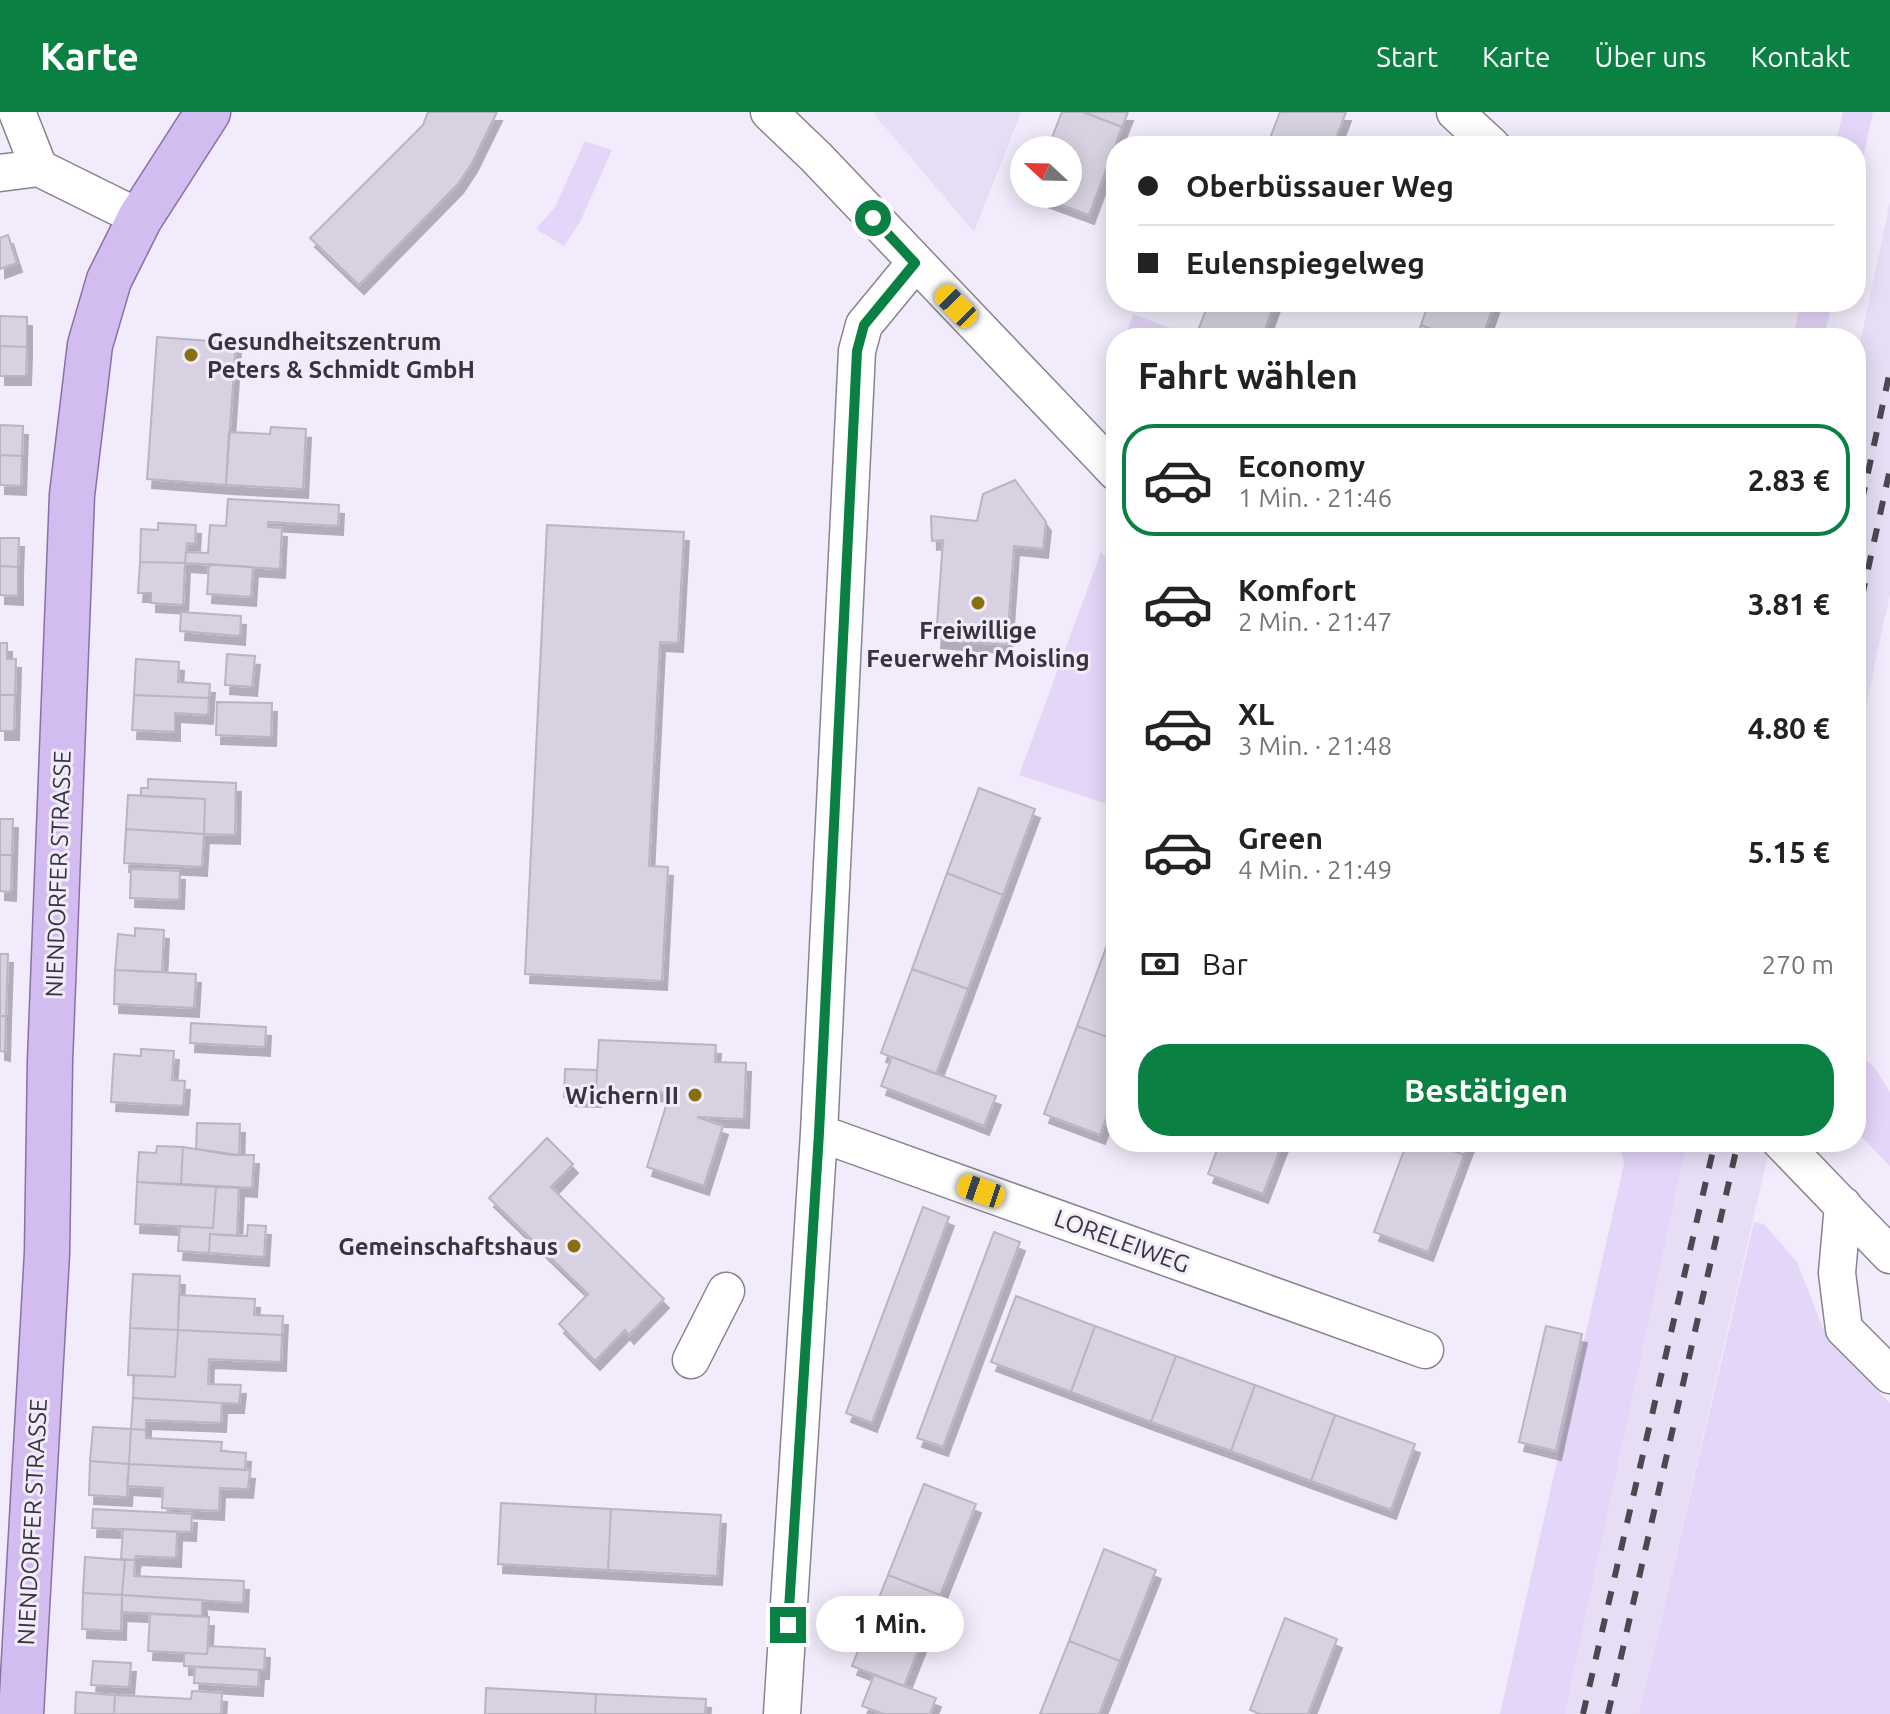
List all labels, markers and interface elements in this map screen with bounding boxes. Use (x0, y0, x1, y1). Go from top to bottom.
text: Karte (40, 35, 139, 77)
text: Start (1376, 41, 1438, 72)
text: Karte (1482, 41, 1550, 72)
text: Über uns (1594, 41, 1706, 72)
text: Kontakt (1750, 41, 1850, 72)
north arrow (1010, 136, 1082, 208)
map controls (1010, 136, 1082, 208)
text: Oberbüssauer Weg (1186, 169, 1454, 203)
route start (855, 200, 891, 236)
text: Eulenspiegelweg (1186, 246, 1425, 280)
car (931, 280, 981, 332)
place label: Gesundheitszentrum Peters & Schmidt GmbH (207, 328, 475, 383)
marker: Gesundheitszentrum Peters & Schmidt GmbH (182, 346, 200, 364)
text: Fahrt wählen (1138, 355, 1358, 396)
icon: car (1142, 444, 1214, 516)
text: Economy (1238, 449, 1365, 483)
text: 2.83 € (1748, 463, 1830, 497)
text: 1 Min. · 21:46 (1238, 483, 1392, 512)
icon: car (1142, 568, 1214, 640)
text: Komfort (1238, 573, 1356, 607)
text: 3.81 € (1748, 587, 1830, 621)
marker: Freiwillige Feuerwehr Moisling (969, 594, 987, 612)
text: 2 Min. · 21:47 (1238, 607, 1392, 636)
place label: Freiwillige Feuerwehr Moisling (866, 617, 1090, 672)
icon: car (1142, 692, 1214, 764)
text: XL (1238, 697, 1274, 731)
text: 4.80 € (1748, 711, 1830, 745)
text: 3 Min. · 21:48 (1238, 731, 1392, 760)
street label: NIENDORFER STRASSE (40, 750, 76, 998)
icon: car (1142, 816, 1214, 888)
text: Green (1238, 821, 1323, 855)
text: 5.15 € (1748, 835, 1830, 869)
text: 4 Min. · 21:49 (1238, 855, 1392, 884)
icon: cash (1138, 942, 1182, 986)
text: Bar (1202, 947, 1248, 981)
text: 270 m (1762, 950, 1834, 979)
button: Bestätigen (1138, 1044, 1834, 1136)
place label: Wichern II (565, 1082, 679, 1109)
marker: Wichern II (686, 1086, 704, 1104)
car (954, 1172, 1008, 1210)
street label: LORELEIWEG (1051, 1204, 1193, 1278)
place label: Gemeinschaftshaus (338, 1233, 558, 1260)
marker: Gemeinschaftshaus (565, 1237, 583, 1255)
street label: NIENDORFER STRASSE (12, 1398, 52, 1646)
callout: 1 Min. (816, 1597, 964, 1653)
route end (770, 1607, 806, 1643)
text: 1 Min. (854, 1609, 926, 1638)

